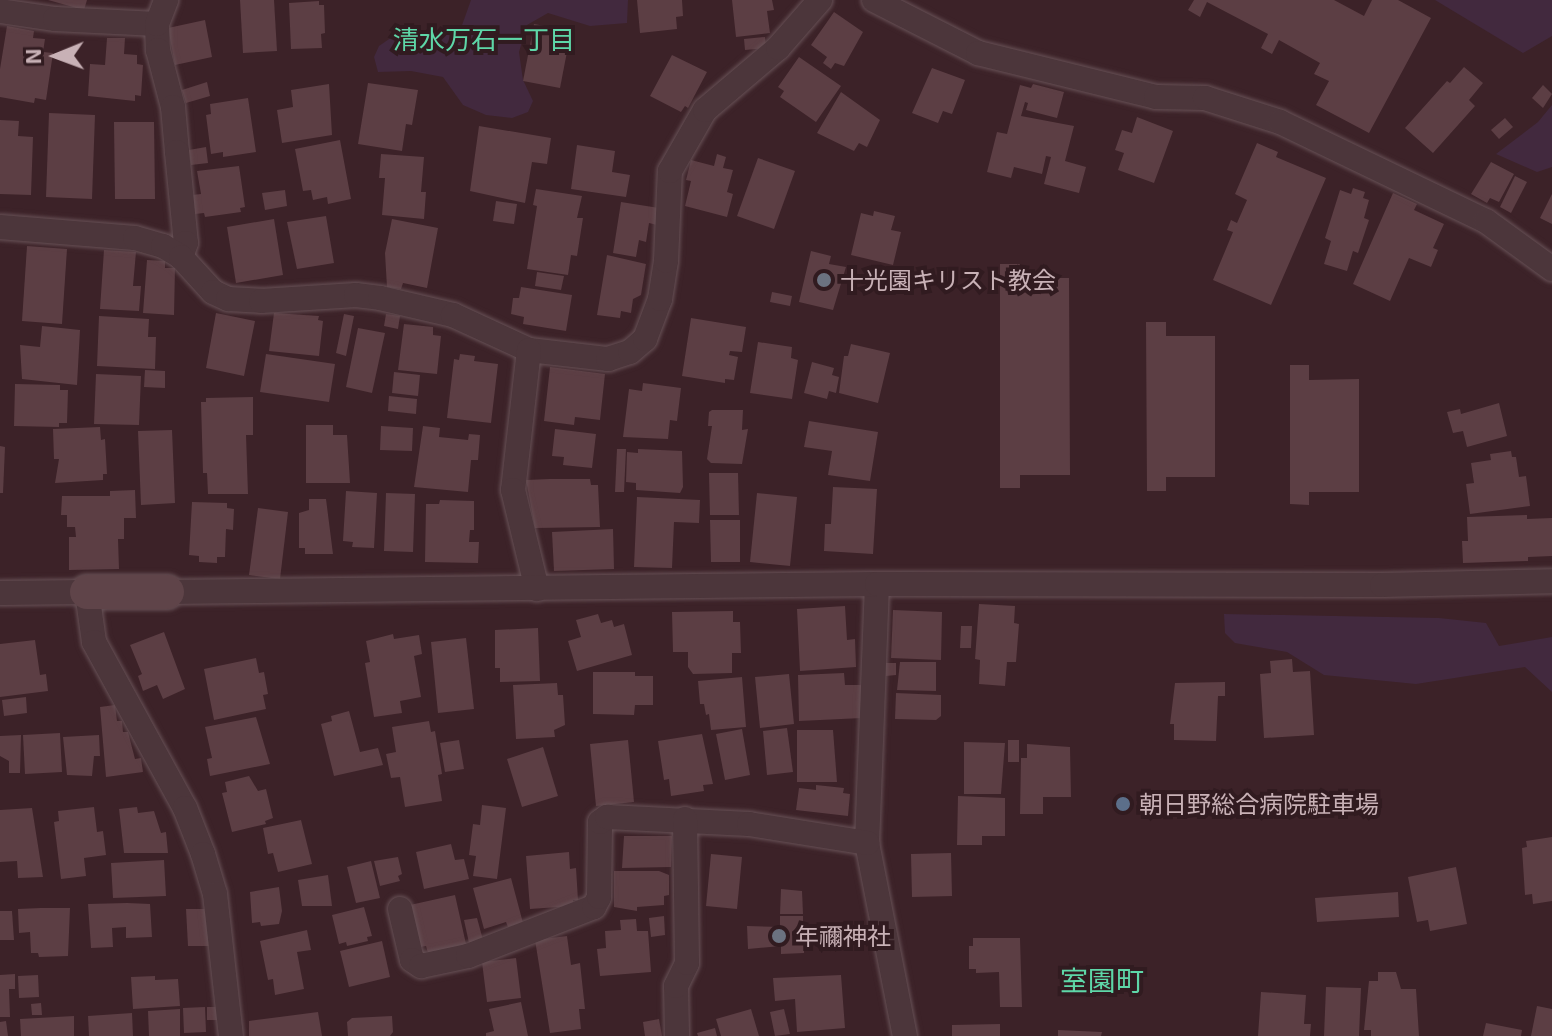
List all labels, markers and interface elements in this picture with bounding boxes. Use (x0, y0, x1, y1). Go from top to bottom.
north arrow (16, 16, 96, 96)
district label: 清水万石一丁目 (393, 23, 575, 55)
text: N (19, 48, 45, 65)
place label: 十光園キリスト教会 (840, 266, 1056, 294)
marker: 十光園キリスト教会 (815, 271, 833, 289)
place label: 朝日野総合病院駐車場 (1139, 790, 1379, 818)
marker: 朝日野総合病院駐車場 (1114, 795, 1132, 813)
place label: 年禰神社 (795, 922, 891, 950)
marker: 年禰神社 (770, 927, 788, 945)
district label: 室園町 (1060, 963, 1144, 997)

